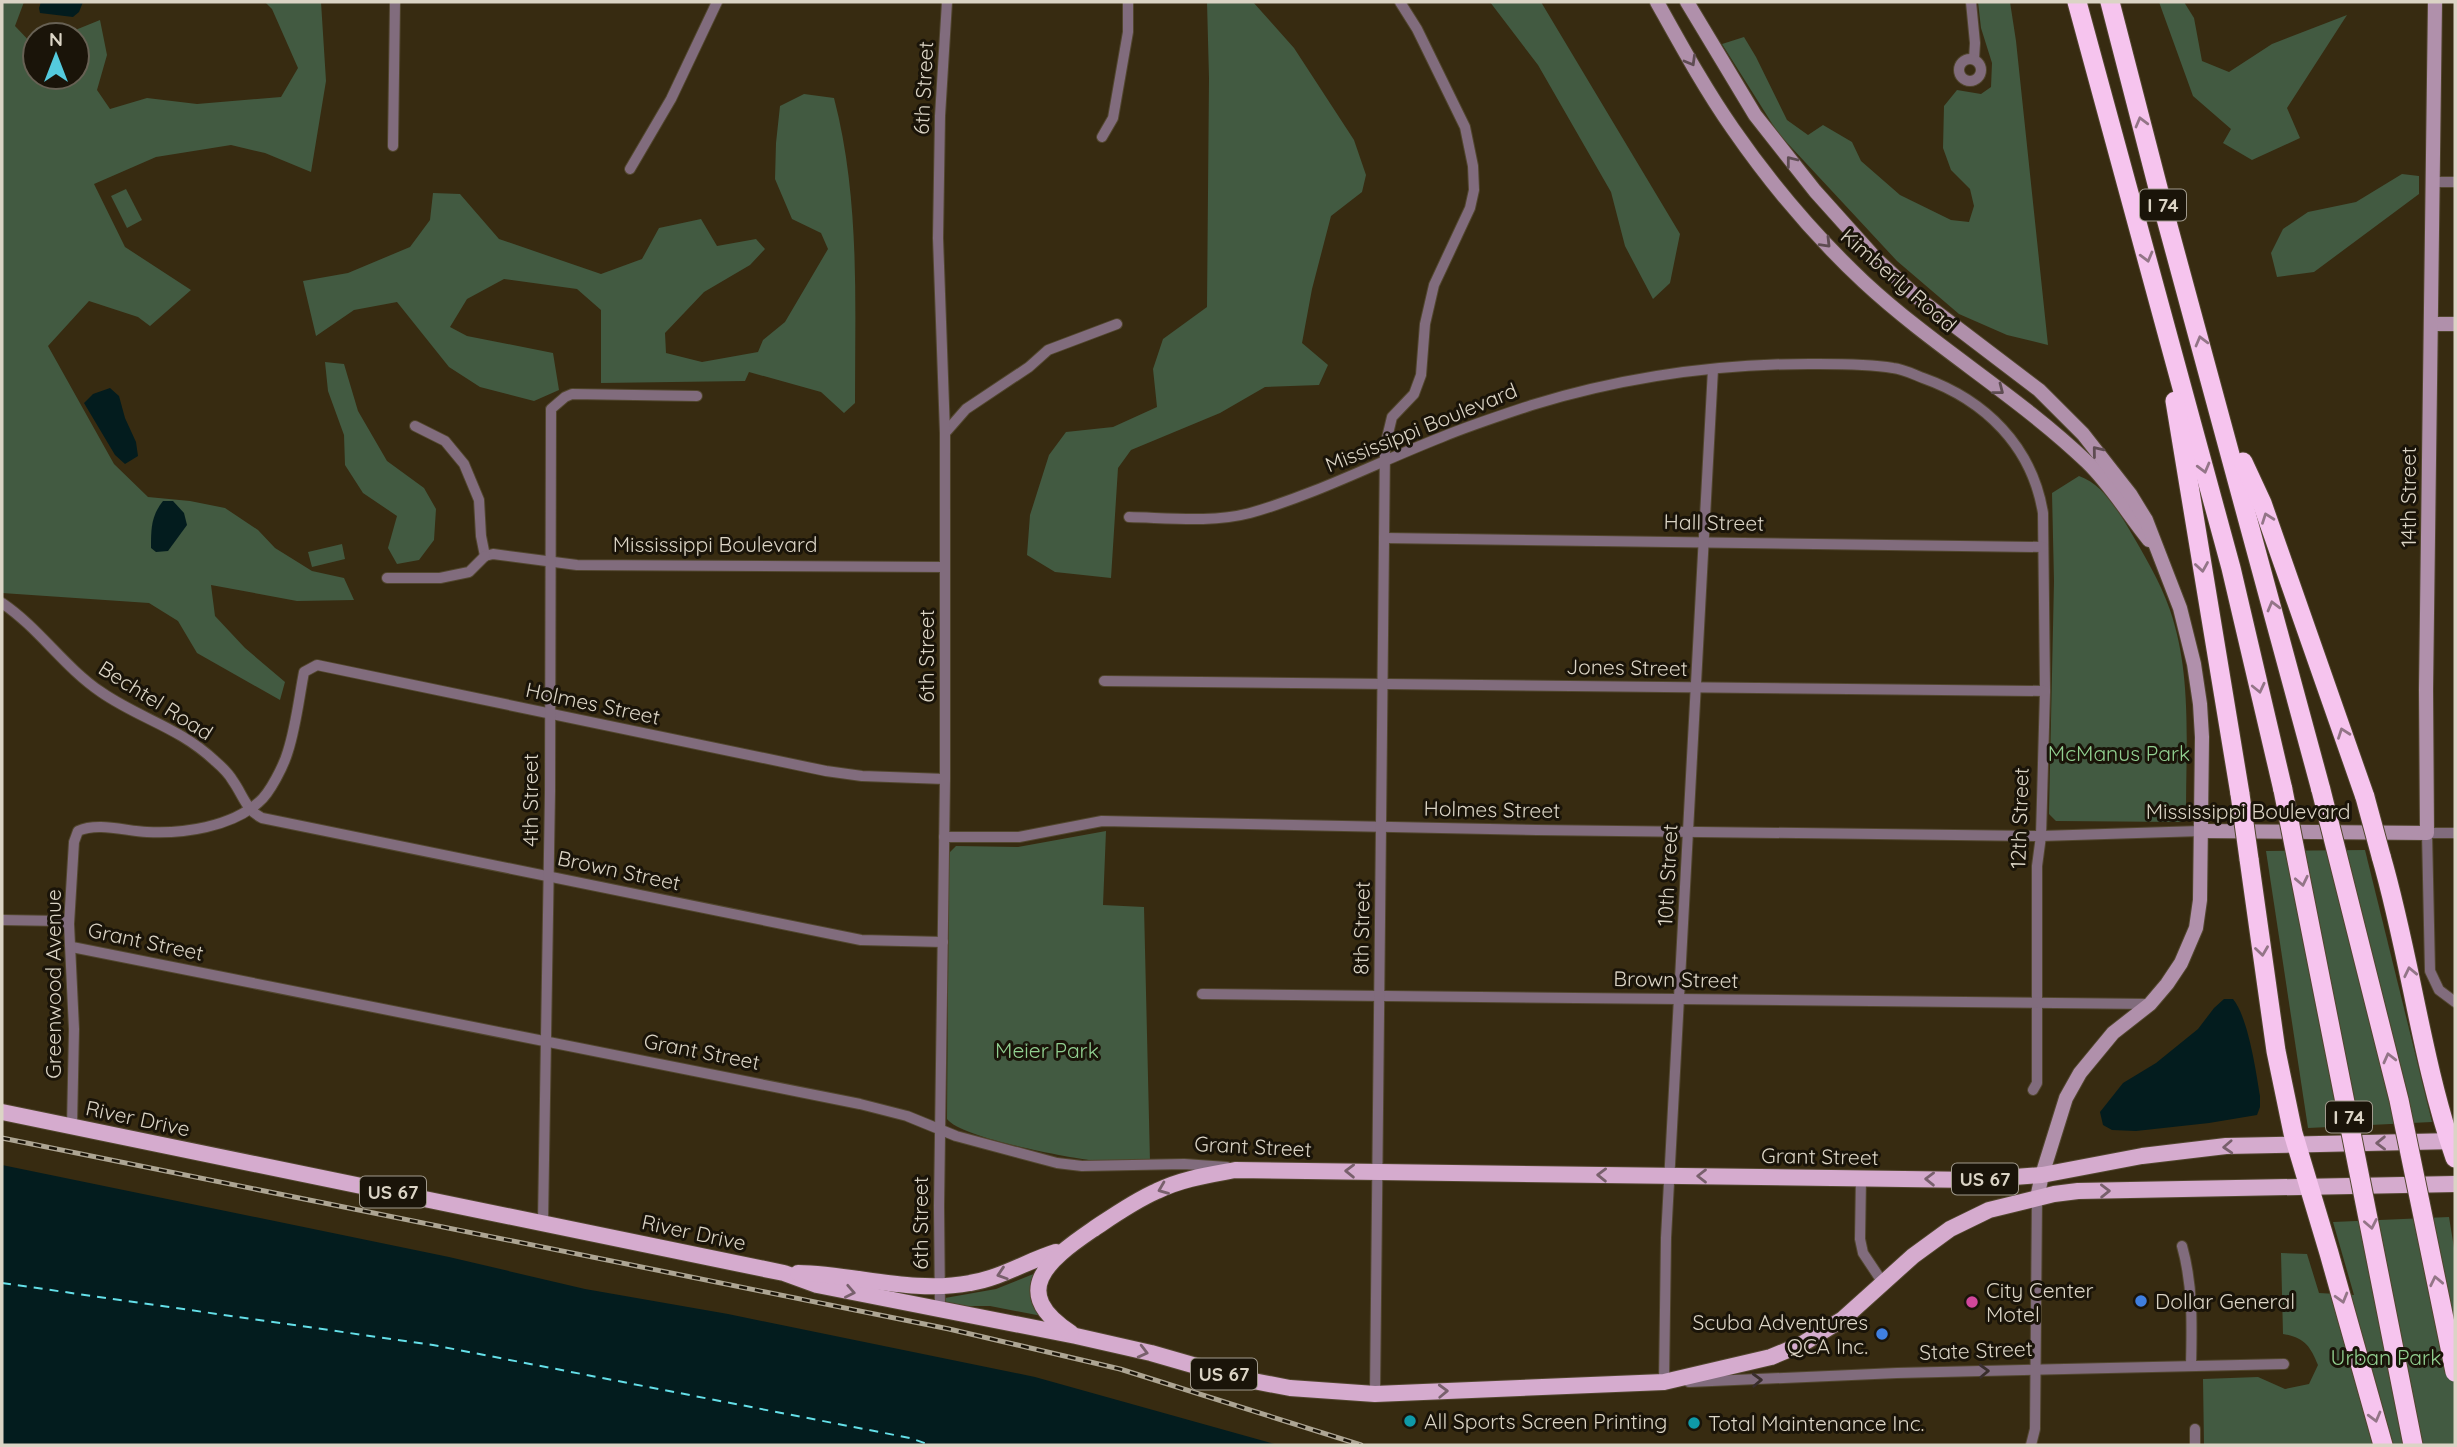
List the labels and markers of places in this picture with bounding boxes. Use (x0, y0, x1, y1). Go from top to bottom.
place label: City Center Motel (1986, 1277, 2094, 1327)
place label: Dollar General (2155, 1288, 2295, 1314)
marker: Dollar General (2133, 1293, 2149, 1309)
marker: City Center Motel (1964, 1294, 1980, 1310)
place label: Scuba Adventures QCA Inc. (1692, 1309, 1868, 1359)
marker: Scuba Adventures QCA Inc. (1874, 1326, 1890, 1342)
place label: All Sports Screen Printing (1424, 1408, 1667, 1434)
place label: Total Maintenance Inc. (1708, 1410, 1924, 1436)
marker: All Sports Screen Printing (1402, 1413, 1418, 1429)
marker: Total Maintenance Inc. (1686, 1415, 1702, 1431)

